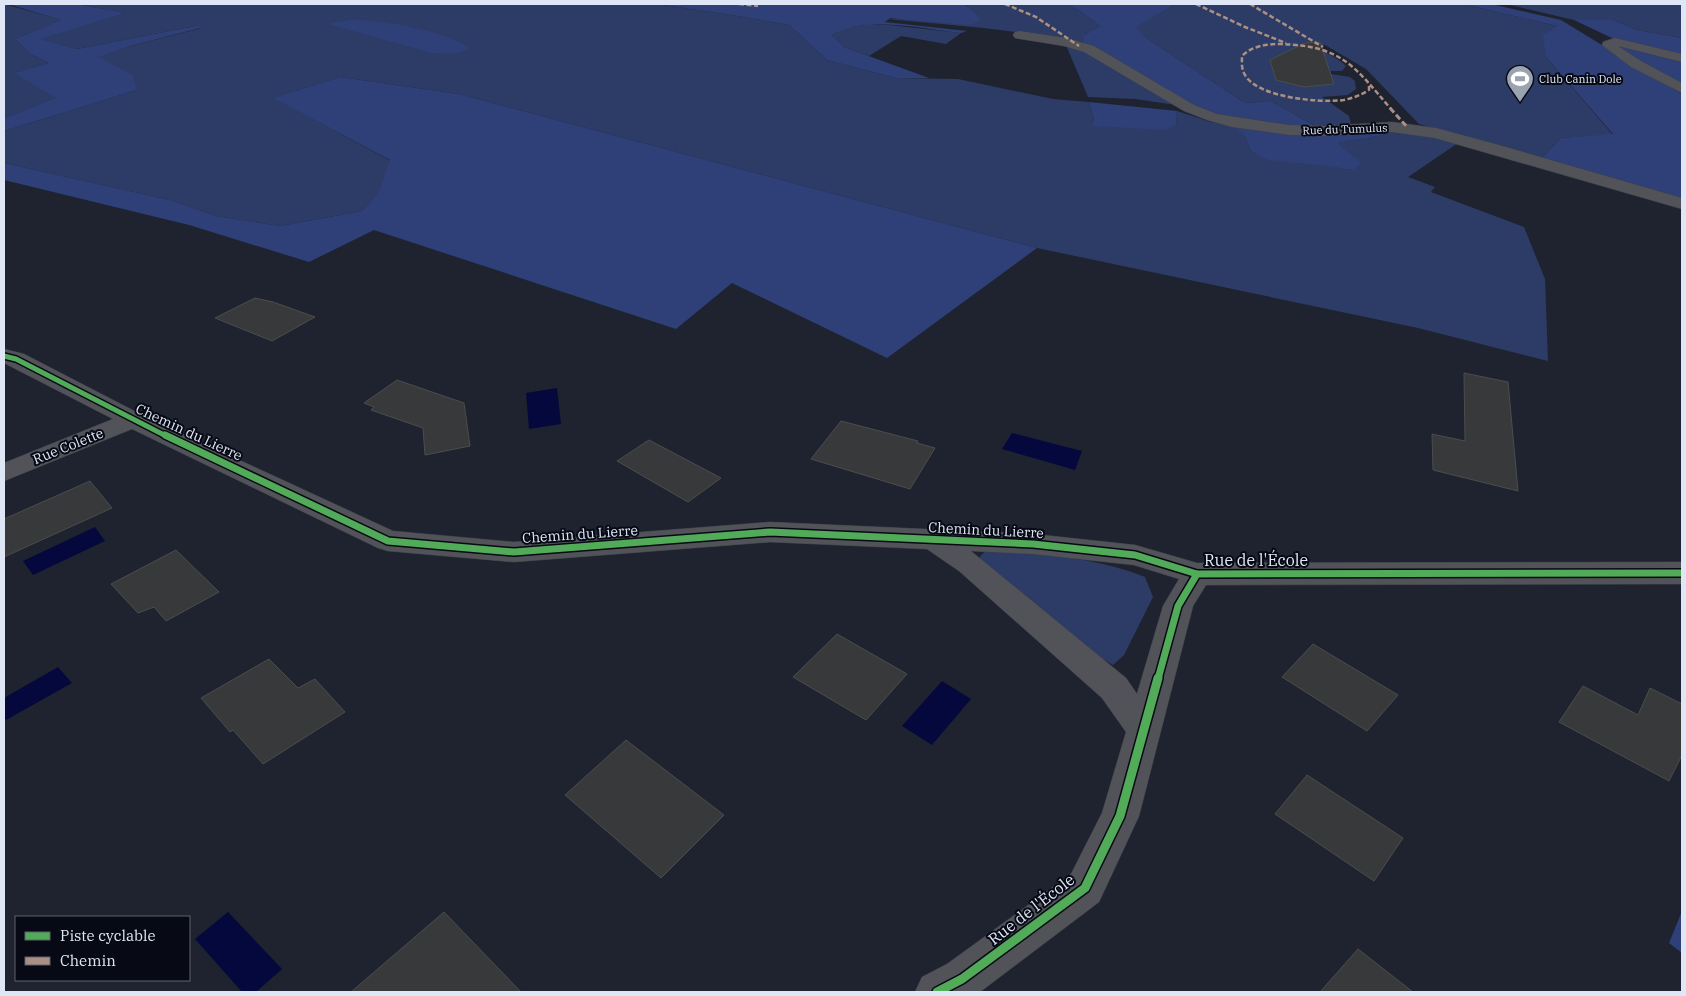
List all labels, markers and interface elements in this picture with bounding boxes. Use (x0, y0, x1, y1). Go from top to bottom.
sports icon: Club Canin Dole (1505, 64, 1535, 103)
place label: Club Canin Dole (1539, 72, 1622, 86)
street label: Rue du Tumulus (1302, 121, 1388, 137)
street label: Chemin du Lierre (133, 399, 245, 465)
street label: Rue Colette (30, 424, 106, 468)
street label: Chemin du Lierre (928, 518, 1044, 542)
street label: Chemin du Lierre (522, 521, 638, 547)
street label: Rue de l'École (1204, 549, 1308, 570)
street label: Rue de l'École (983, 868, 1078, 949)
legend (15, 916, 190, 981)
text: Piste cyclable (60, 926, 156, 945)
text: Chemin (60, 951, 116, 970)

